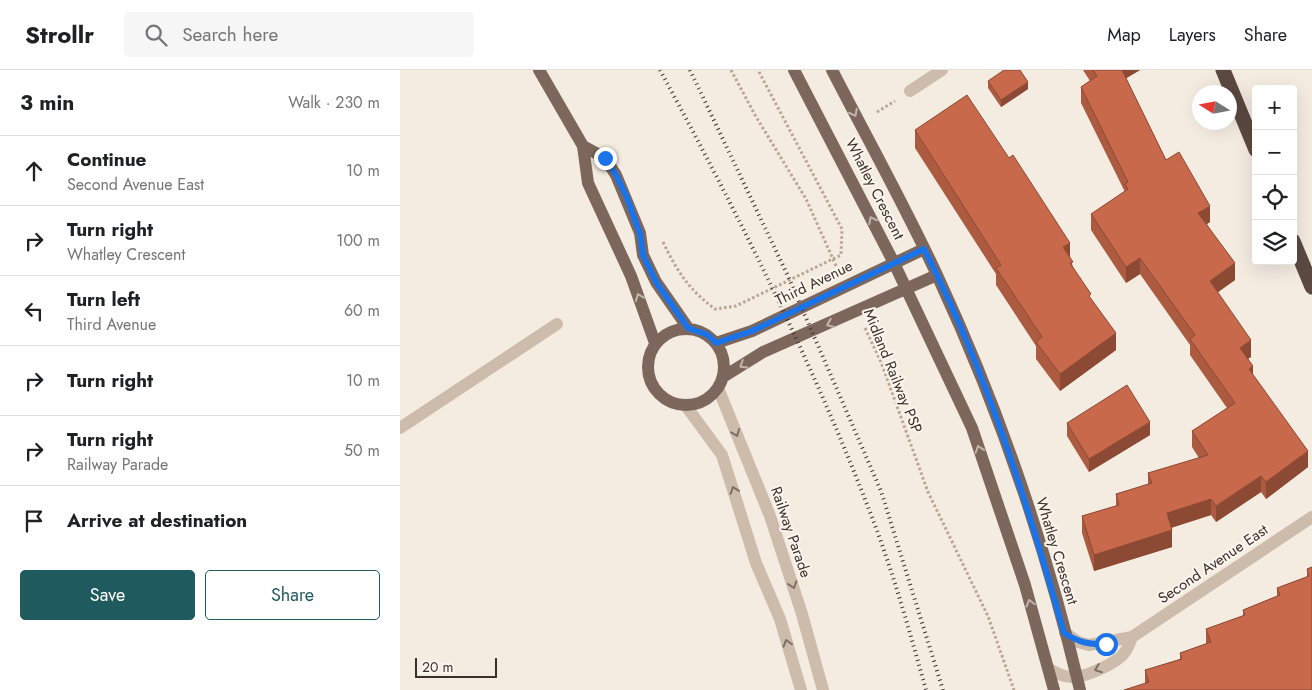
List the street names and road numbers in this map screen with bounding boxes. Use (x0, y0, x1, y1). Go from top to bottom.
street label: Whatley Crescent (840, 135, 910, 244)
street label: Third Avenue (772, 255, 857, 311)
street label: Midland Railway PSP (858, 306, 928, 436)
street label: Railway Parade (765, 483, 817, 581)
street label: Whatley Crescent (1030, 495, 1084, 608)
street label: Second Avenue East (1154, 519, 1273, 609)

